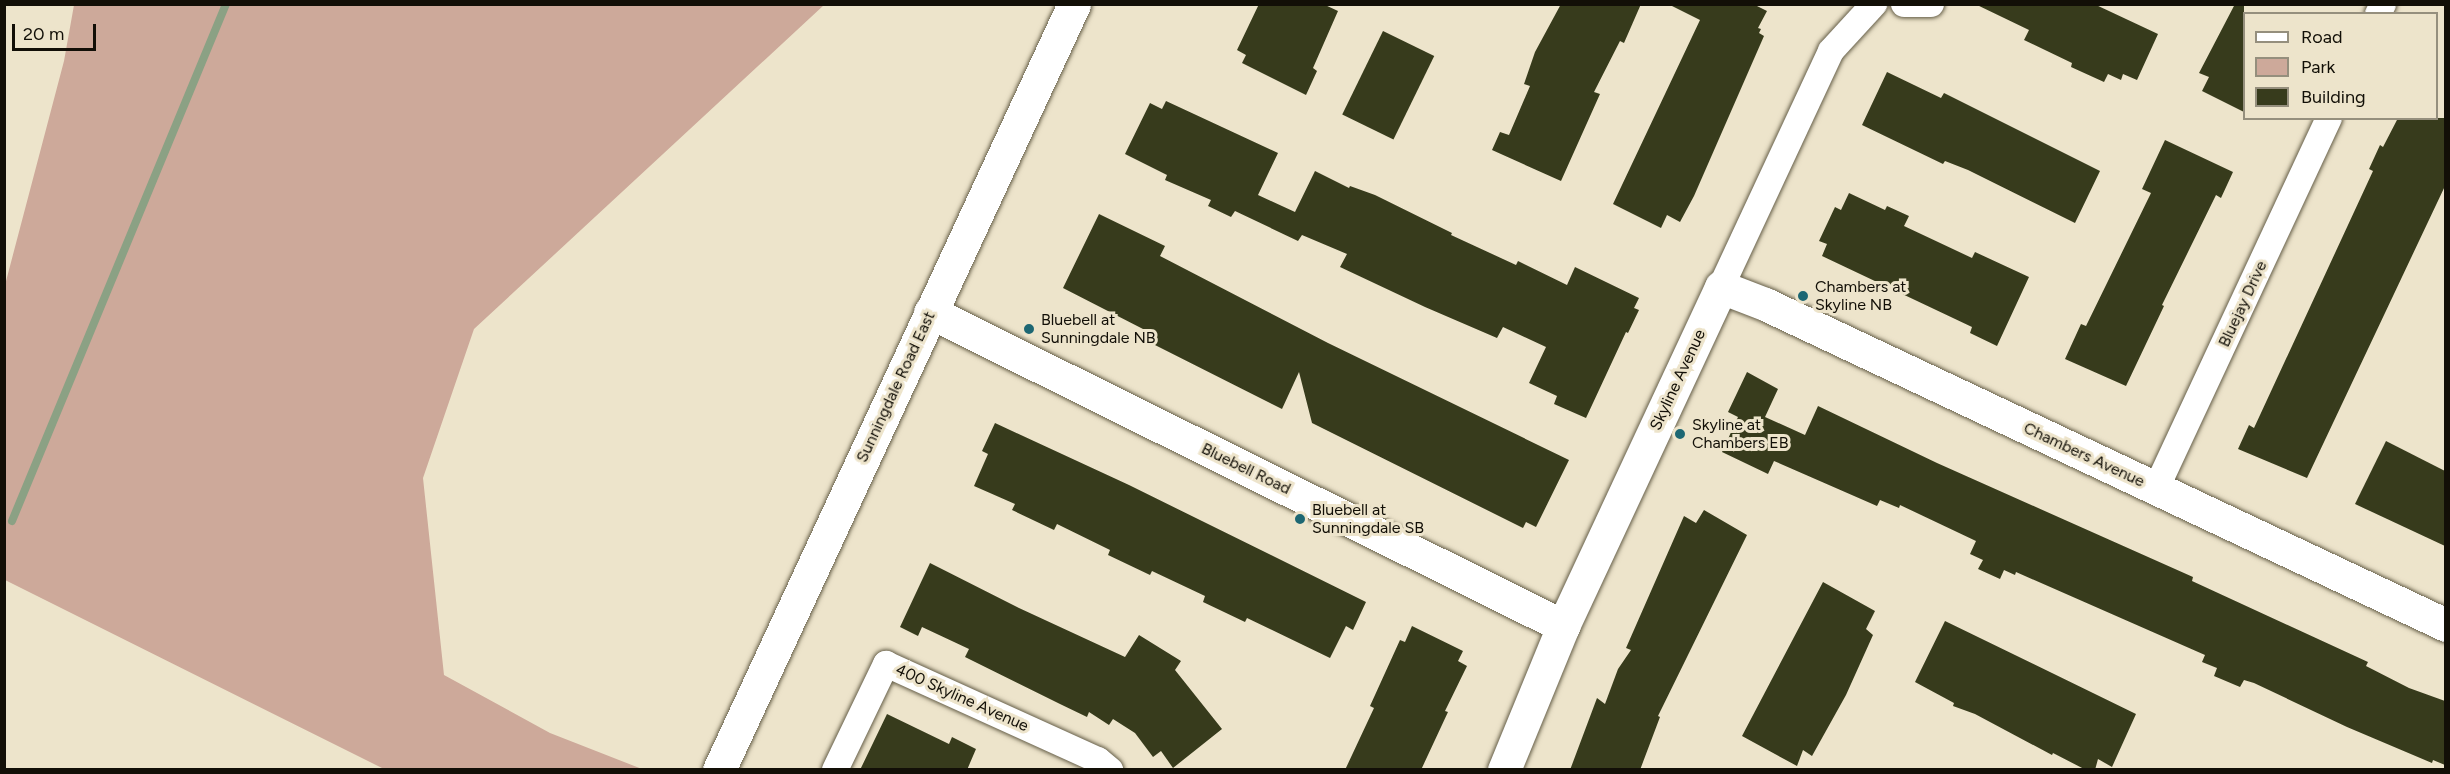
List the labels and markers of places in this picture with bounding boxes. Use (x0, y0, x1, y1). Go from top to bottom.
place label: Chambers at Skyline NB (1815, 277, 1906, 315)
marker: Chambers at Skyline NB (1796, 289, 1810, 303)
place label: Bluebell at Sunningdale NB (1041, 310, 1156, 348)
marker: Bluebell at Sunningdale NB (1022, 322, 1036, 336)
place label: Skyline at Chambers EB (1692, 415, 1788, 453)
marker: Skyline at Chambers EB (1673, 427, 1687, 441)
place label: Bluebell at Sunningdale SB (1312, 500, 1424, 538)
marker: Bluebell at Sunningdale SB (1293, 512, 1307, 526)

